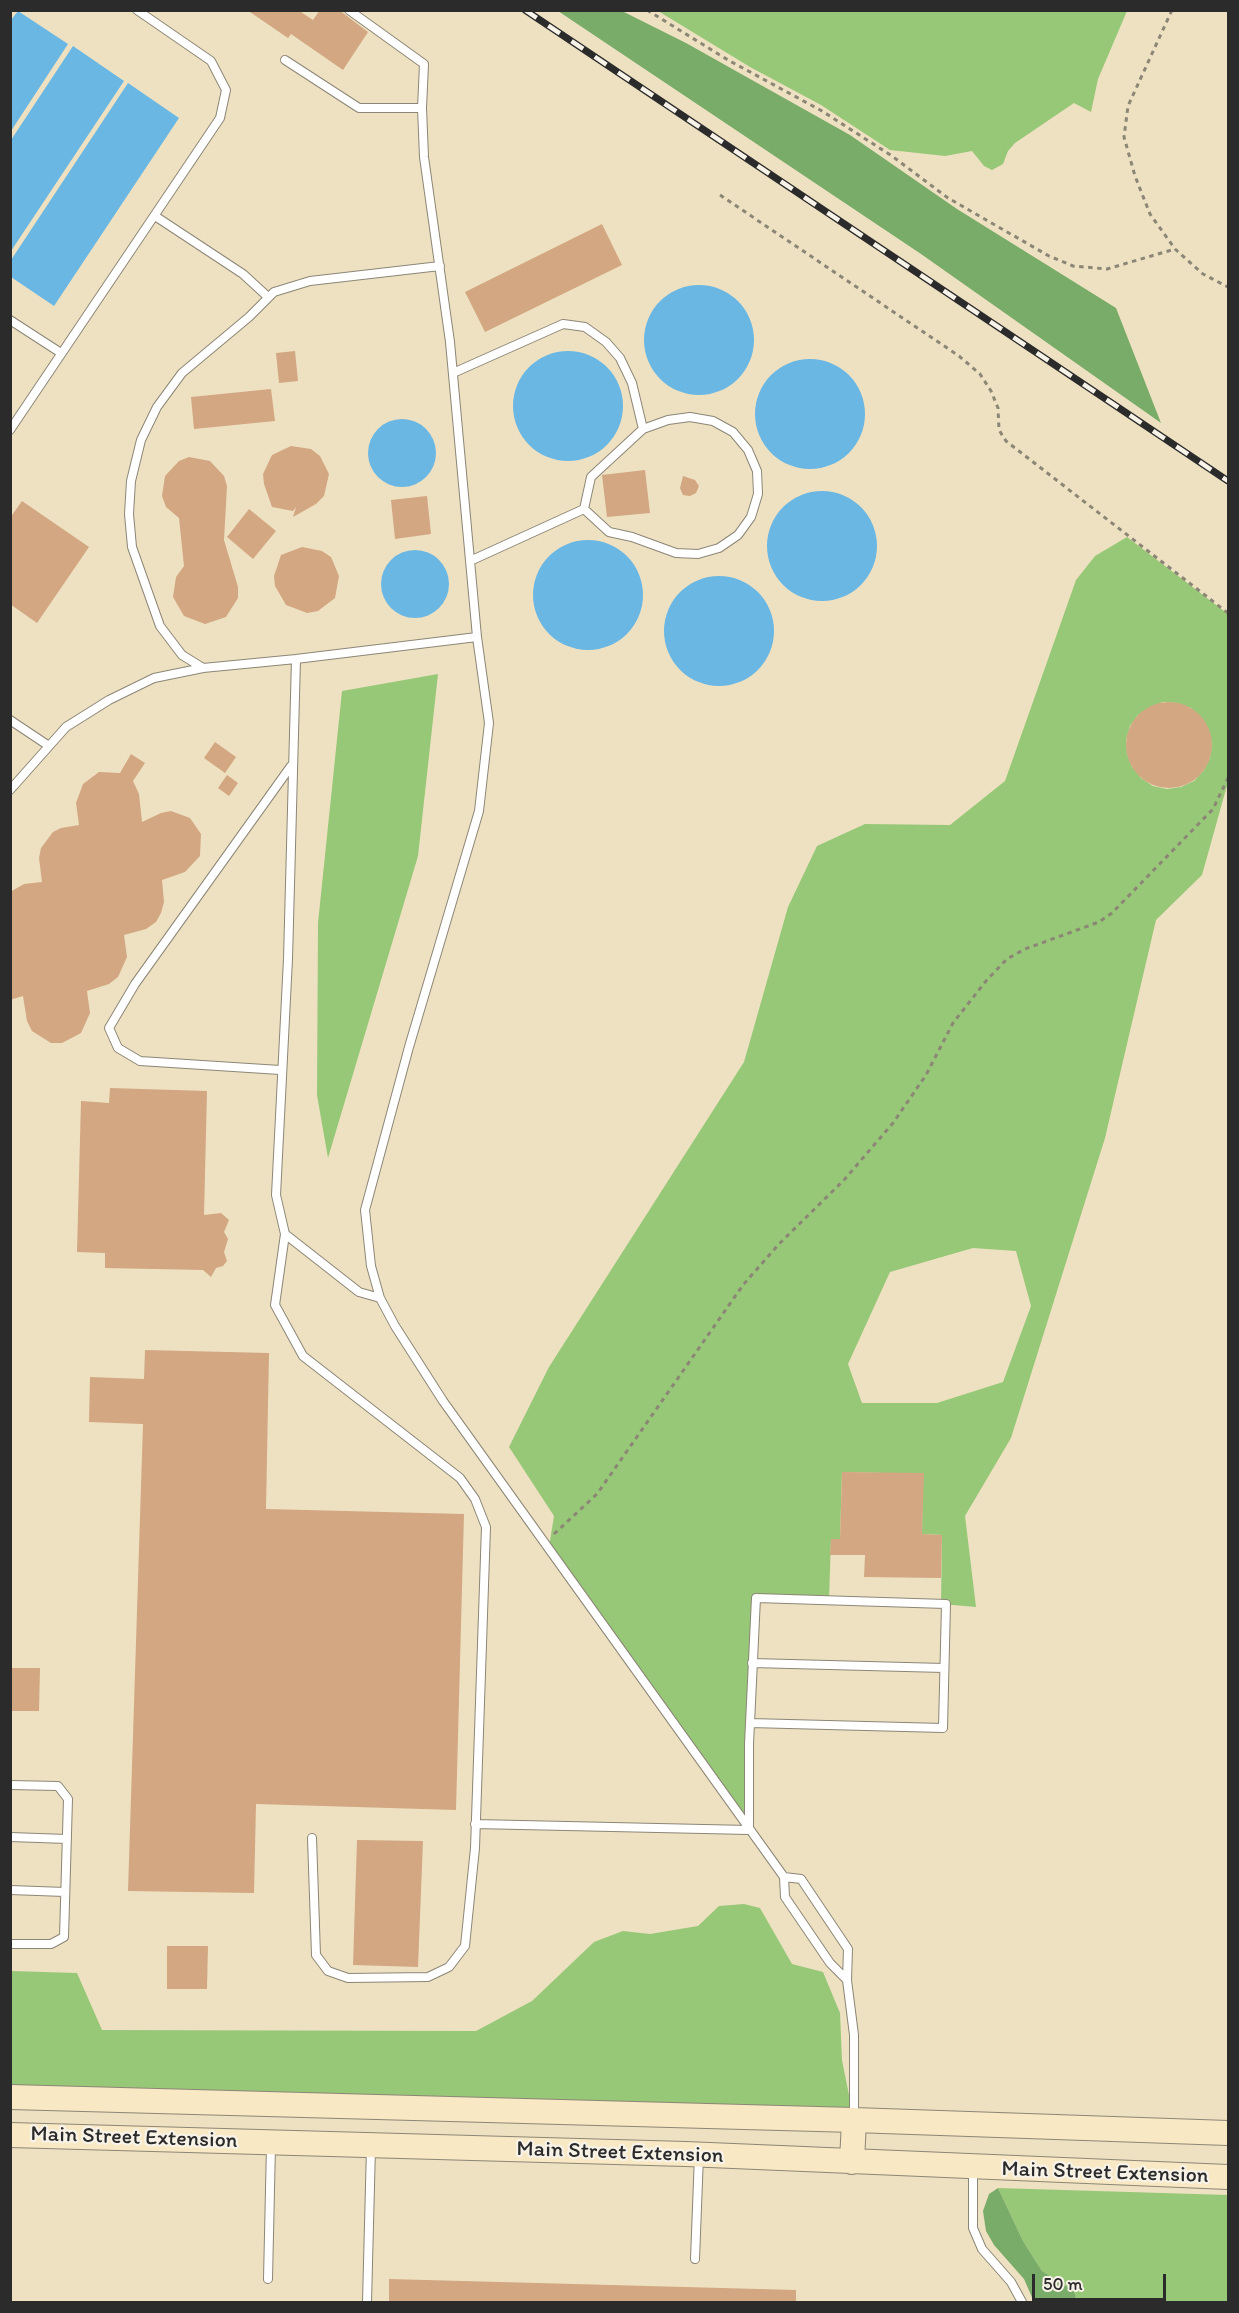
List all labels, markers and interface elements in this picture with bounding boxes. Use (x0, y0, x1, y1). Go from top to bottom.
street label: Main Street Extension (30, 2121, 238, 2155)
street label: Main Street Extension (516, 2136, 724, 2170)
street label: Main Street Extension (1001, 2156, 1209, 2190)
scale bar (1035, 2262, 1168, 2300)
text: 50 m (1043, 2273, 1083, 2295)

